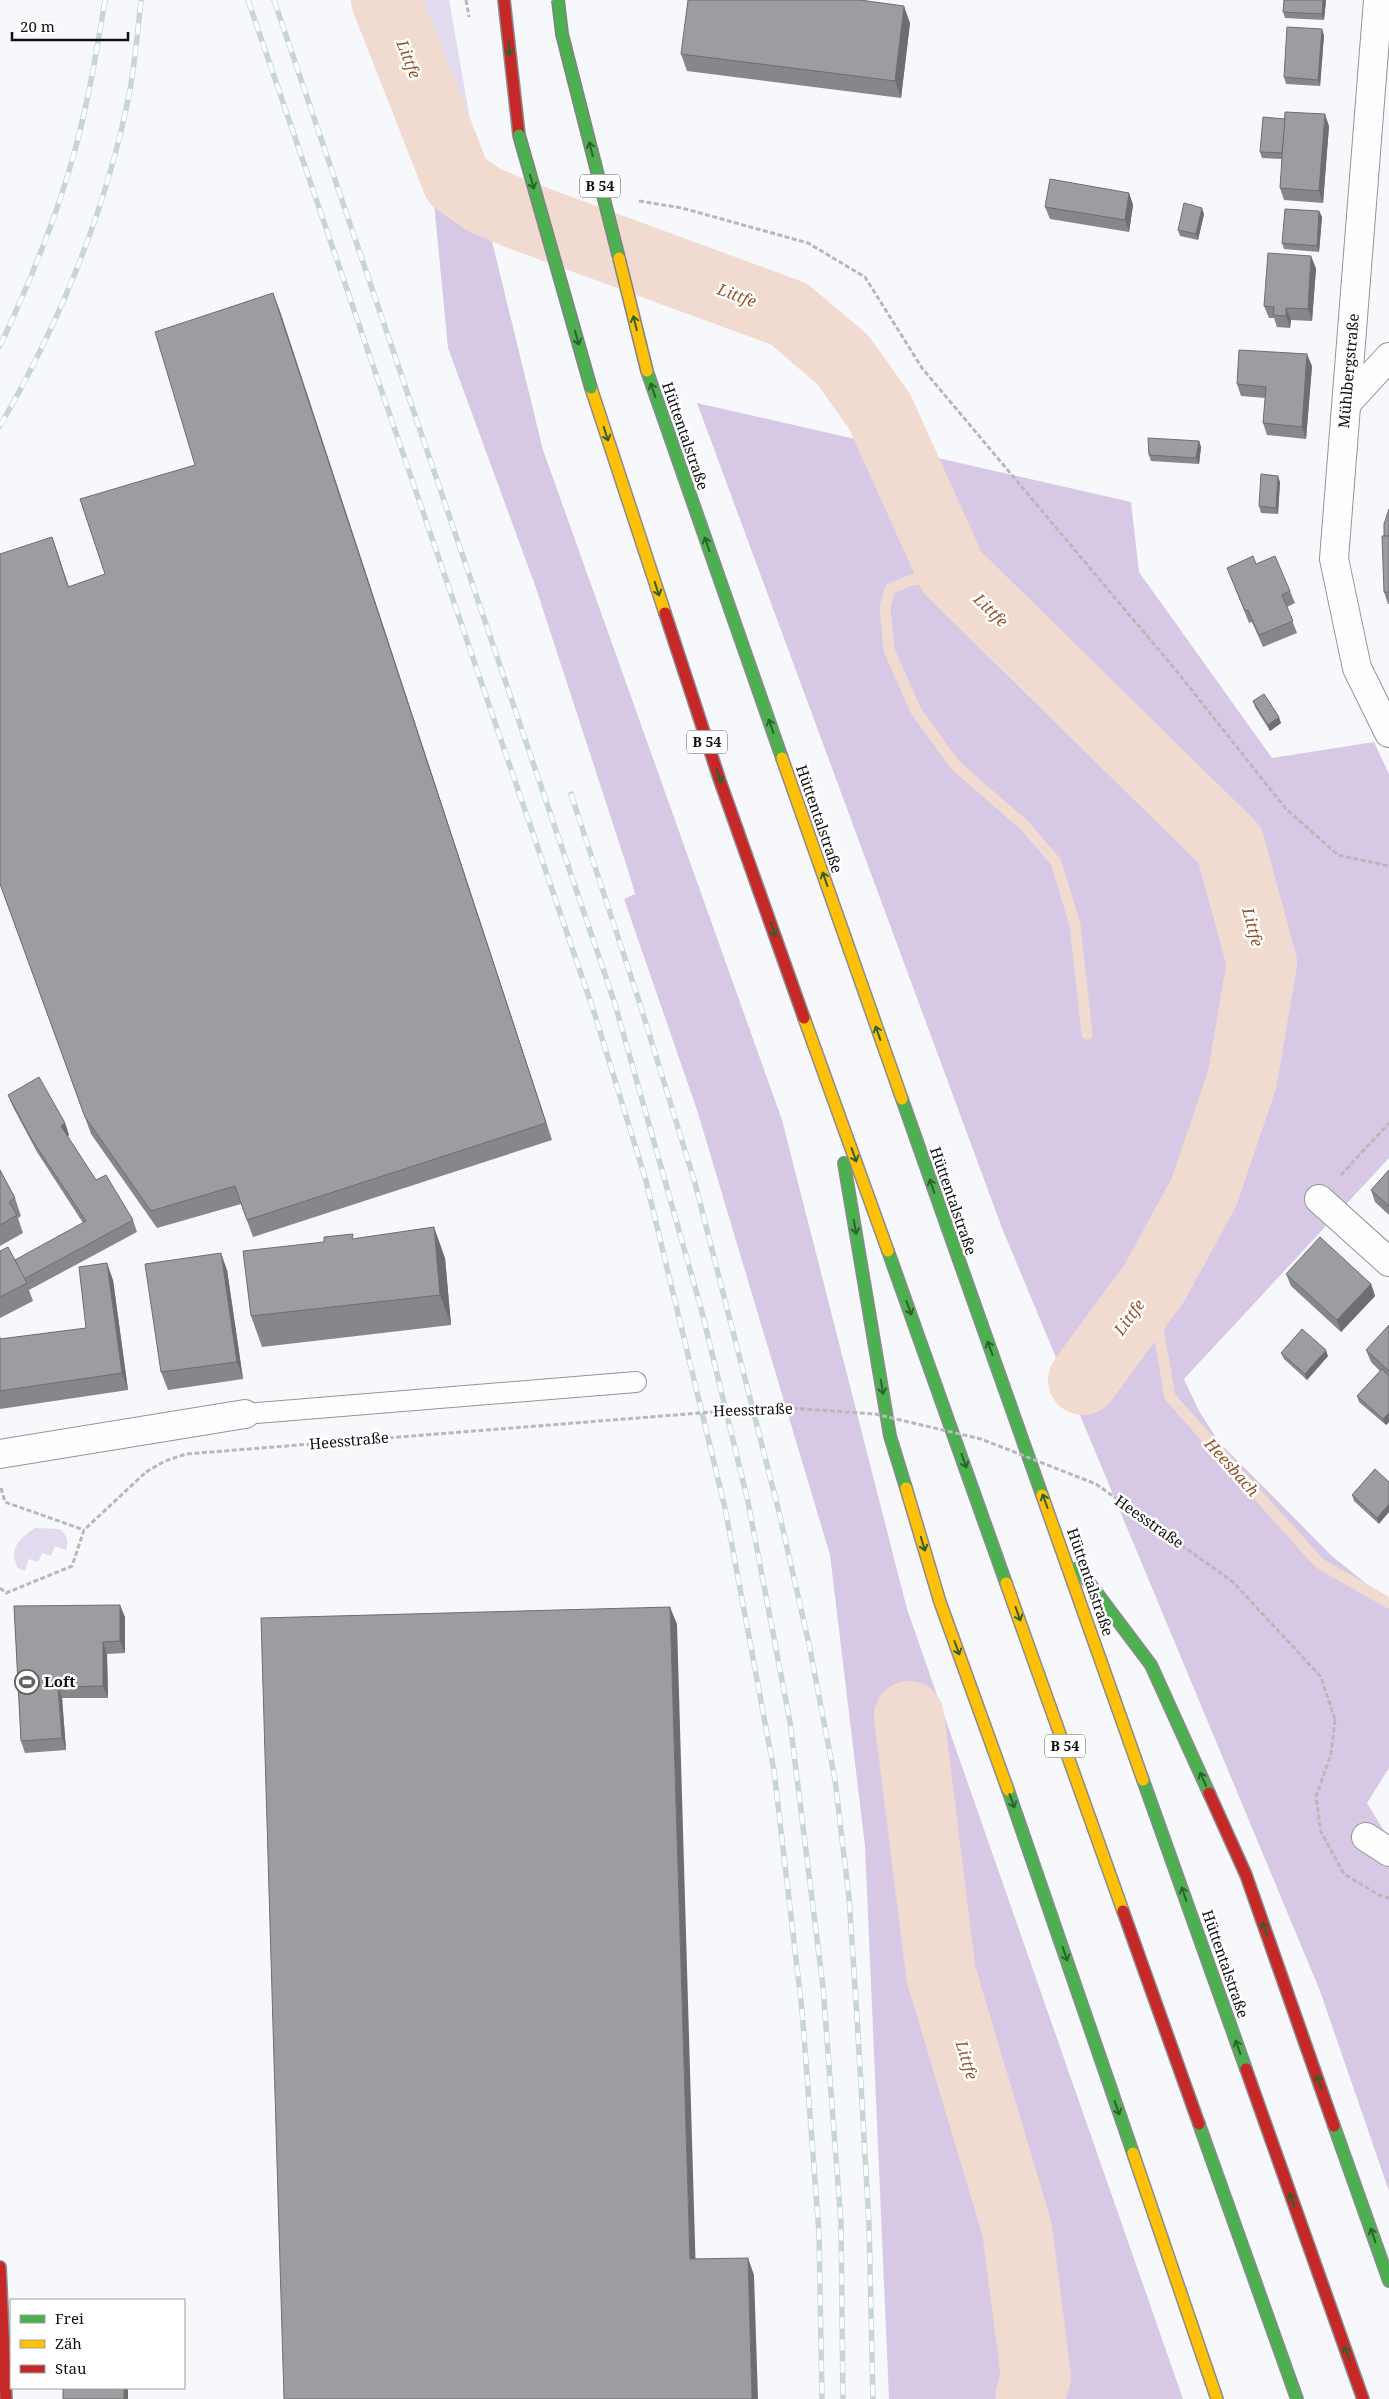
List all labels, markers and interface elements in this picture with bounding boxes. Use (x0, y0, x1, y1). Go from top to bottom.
scale bar (12, 10, 129, 42)
text: 20 m (20, 16, 55, 36)
water label: Littfe (391, 36, 426, 82)
one-way arrow (504, 40, 514, 56)
one-way arrow (586, 141, 595, 157)
one-way arrow (528, 174, 538, 190)
road number: B 54 (580, 175, 620, 198)
water label: Littfe (714, 278, 759, 312)
street label: Mühlbergstraße (1333, 313, 1363, 429)
one-way arrow (630, 316, 639, 332)
one-way arrow (573, 330, 582, 346)
street label: Hüttentalstraße (658, 379, 714, 492)
one-way arrow (648, 383, 658, 399)
one-way arrow (602, 426, 612, 442)
one-way arrow (702, 536, 711, 552)
one-way arrow (653, 580, 662, 596)
water label: Littfe (968, 588, 1013, 632)
one-way arrow (766, 719, 775, 734)
road number: B 54 (687, 730, 727, 754)
street label: Hüttentalstraße (792, 762, 848, 875)
one-way arrow (714, 768, 724, 784)
one-way arrow (819, 872, 829, 888)
water label: Littfe (1237, 904, 1269, 949)
one-way arrow (769, 921, 778, 937)
one-way arrow (873, 1025, 882, 1041)
street label: Hüttentalstraße (926, 1144, 982, 1257)
one-way arrow (850, 1147, 859, 1162)
one-way arrow (927, 1179, 936, 1194)
one-way arrow (850, 1219, 860, 1235)
water label: Littfe (1108, 1294, 1150, 1340)
one-way arrow (905, 1300, 914, 1315)
one-way arrow (985, 1341, 994, 1357)
one-way arrow (877, 1379, 887, 1395)
street label: Heesstraße (713, 1398, 793, 1420)
street label: Heesstraße (308, 1427, 389, 1453)
water label: Heesbach (1199, 1432, 1264, 1501)
one-way arrow (960, 1453, 969, 1468)
street label: Heesstraße (1111, 1490, 1188, 1552)
one-way arrow (1040, 1494, 1049, 1509)
street label: Hüttentalstraße (1063, 1525, 1119, 1638)
one-way arrow (918, 1536, 928, 1552)
one-way arrow (1014, 1606, 1023, 1621)
one-way arrow (953, 1639, 962, 1655)
sports icon: Loft (14, 1669, 40, 1695)
place label: Loft (44, 1671, 75, 1691)
road number: B 54 (1045, 1734, 1085, 1758)
one-way arrow (1197, 1772, 1207, 1787)
one-way arrow (1008, 1792, 1017, 1808)
one-way arrow (1179, 1886, 1188, 1902)
street label: Hüttentalstraße (1198, 1907, 1254, 2020)
one-way arrow (1260, 1921, 1269, 1937)
one-way arrow (1061, 1946, 1070, 1962)
water label: Littfe (950, 2037, 983, 2082)
one-way arrow (1233, 2040, 1242, 2055)
one-way arrow (1314, 2075, 1323, 2090)
one-way arrow (1113, 2100, 1123, 2116)
one-way arrow (1287, 2193, 1296, 2208)
one-way arrow (1368, 2228, 1377, 2243)
legend (10, 2299, 185, 2389)
text: Frei (55, 2308, 84, 2328)
text: Zäh (55, 2333, 82, 2353)
one-way arrow (1342, 2346, 1351, 2361)
text: Stau (55, 2358, 87, 2378)

